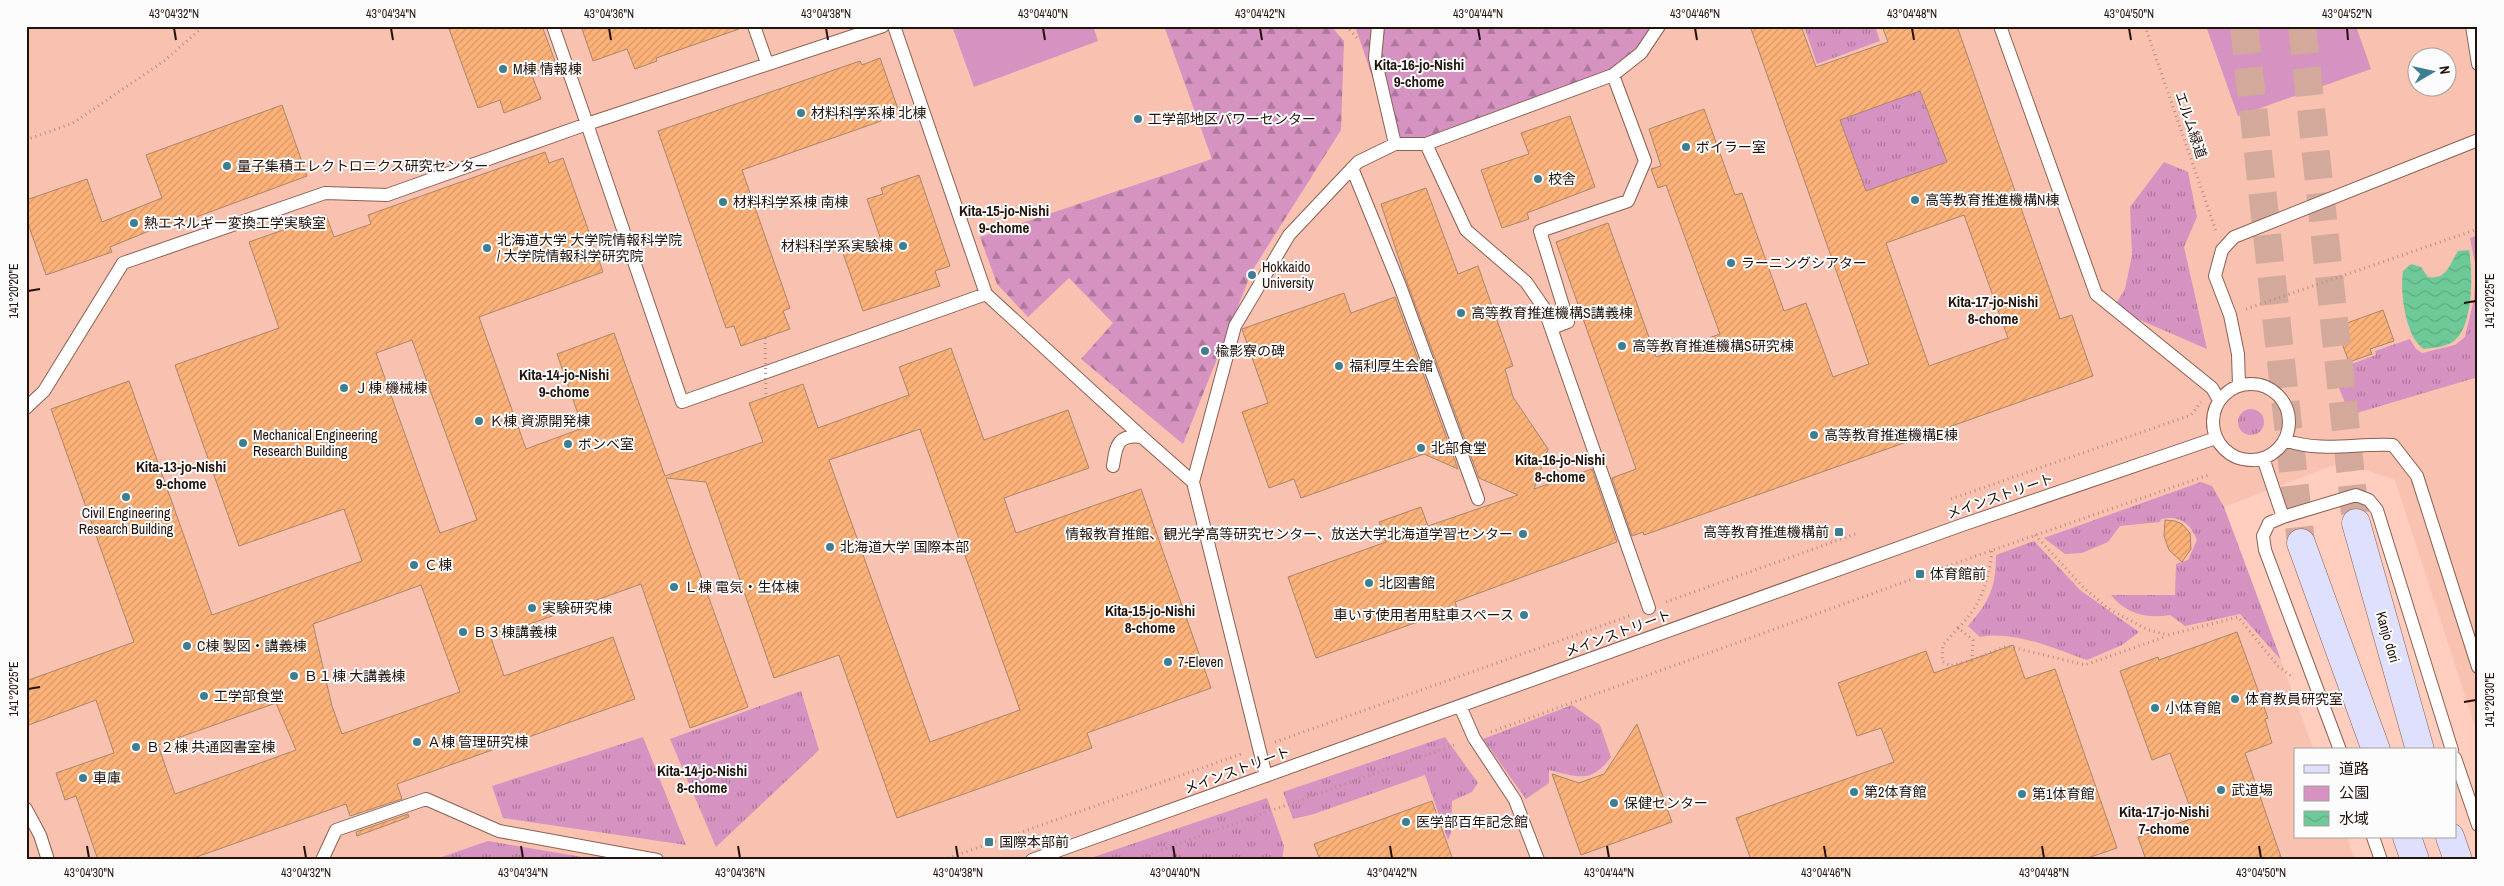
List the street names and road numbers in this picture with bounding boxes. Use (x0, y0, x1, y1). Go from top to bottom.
street label: エルム緑道 (2171, 89, 2211, 161)
street label: メインストリート (1944, 469, 2056, 523)
street label: メインストリート (1562, 605, 1674, 661)
street label: Kanjo dori (2372, 609, 2404, 665)
street label: メインストリート (1181, 742, 1293, 798)

